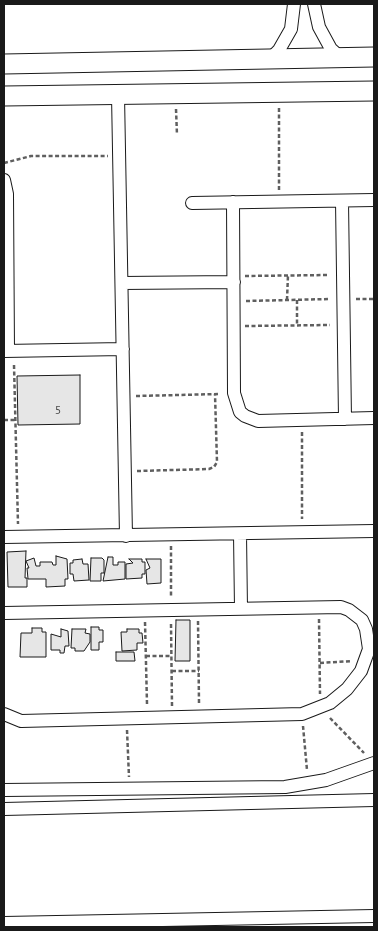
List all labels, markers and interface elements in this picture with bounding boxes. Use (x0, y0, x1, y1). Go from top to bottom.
house number: 5 (55, 404, 61, 418)

